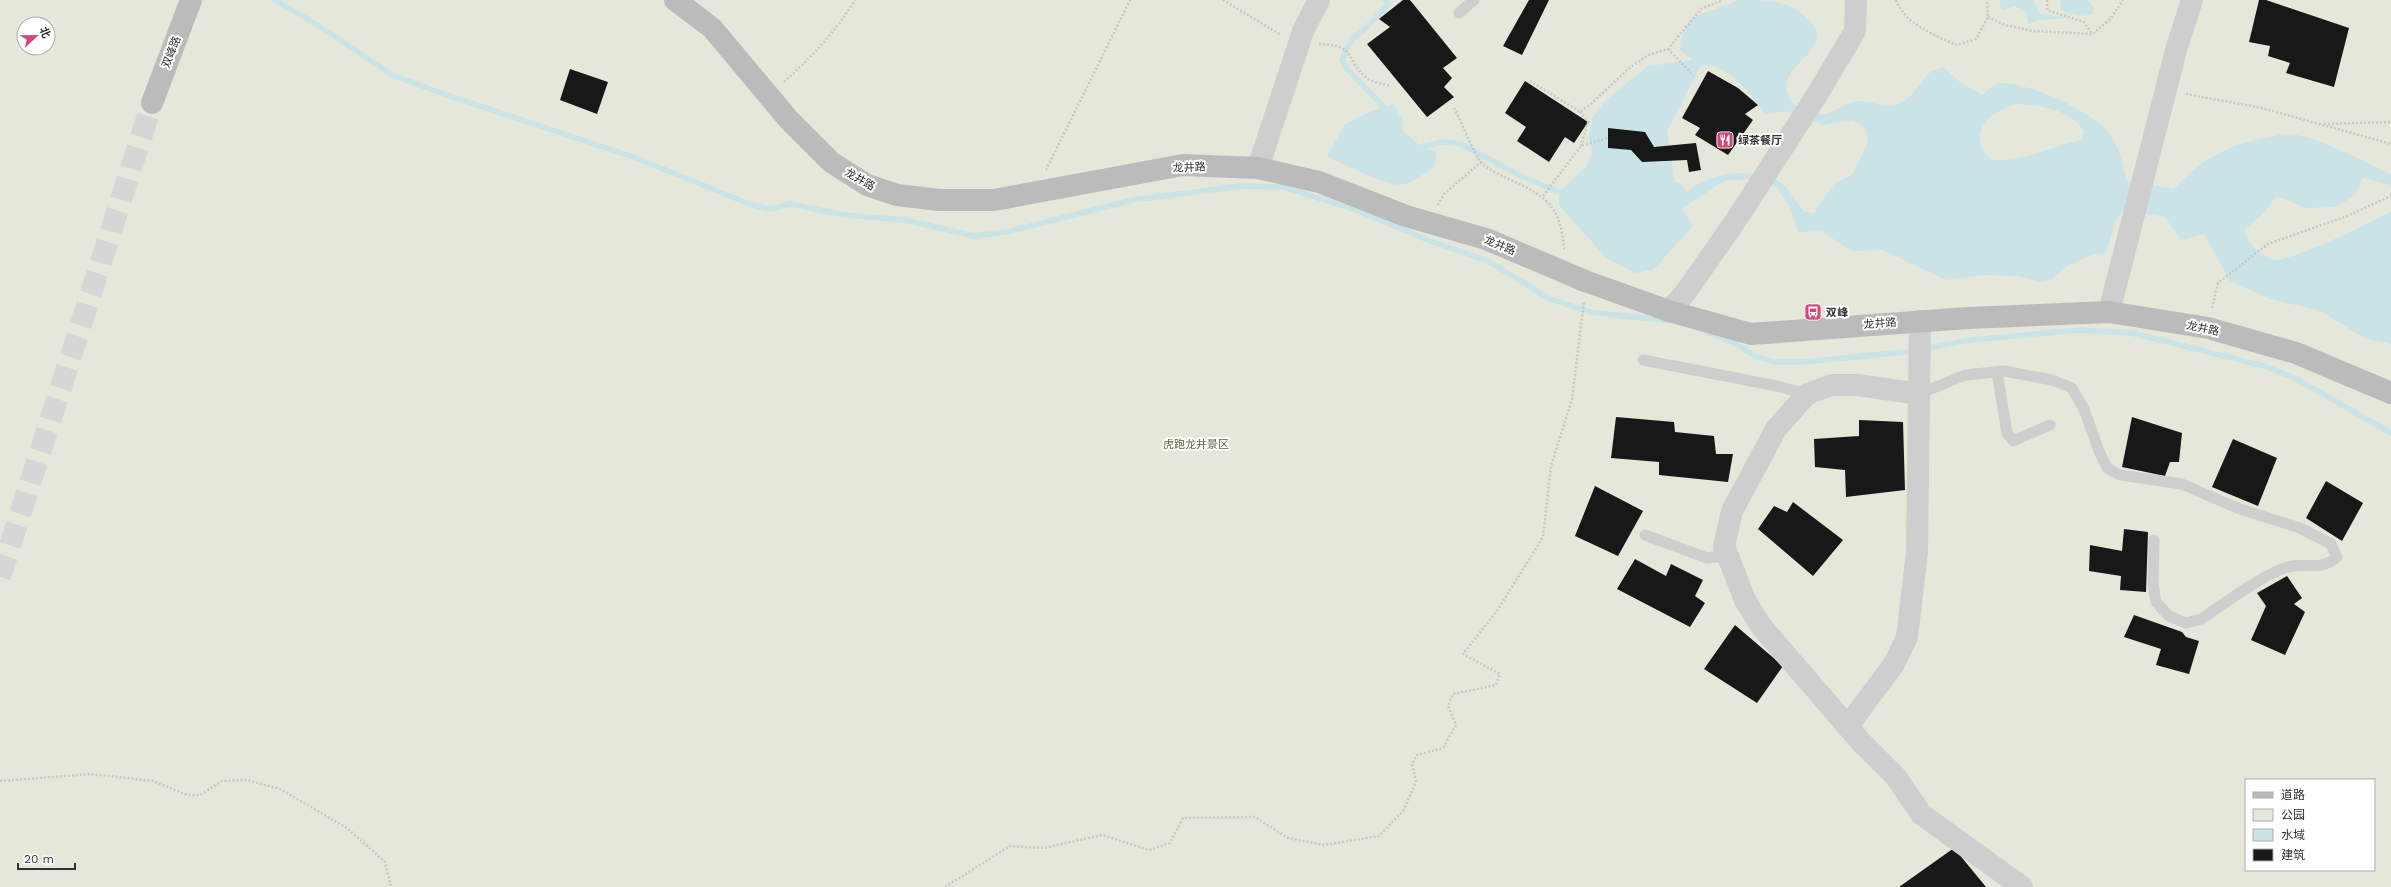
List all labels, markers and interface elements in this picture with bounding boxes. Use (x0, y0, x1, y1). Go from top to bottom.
north arrow (16, 16, 56, 56)
text: 北 (37, 25, 53, 40)
street label: 双峰路 (159, 34, 183, 70)
restaurant icon: 绿茶餐厅 (1715, 130, 1735, 150)
place label: 绿茶餐厅 (1738, 134, 1782, 147)
street label: 龙井路 (1172, 160, 1206, 175)
street label: 龙井路 (842, 166, 877, 193)
street label: 龙井路 (1482, 233, 1518, 258)
bus stop icon: 双峰 (1803, 302, 1823, 322)
place label: 双峰 (1826, 306, 1848, 319)
street label: 龙井路 (1863, 316, 1897, 331)
street label: 龙井路 (2185, 319, 2220, 338)
park label: 虎跑龙井景区 (1163, 438, 1229, 451)
legend (2245, 779, 2375, 871)
text: 道路 (2281, 788, 2305, 802)
text: 公园 (2281, 808, 2305, 822)
text: 水域 (2281, 828, 2305, 842)
scale bar (18, 845, 75, 871)
text: 建筑 (2281, 848, 2305, 862)
text: 20 m (24, 852, 54, 866)

